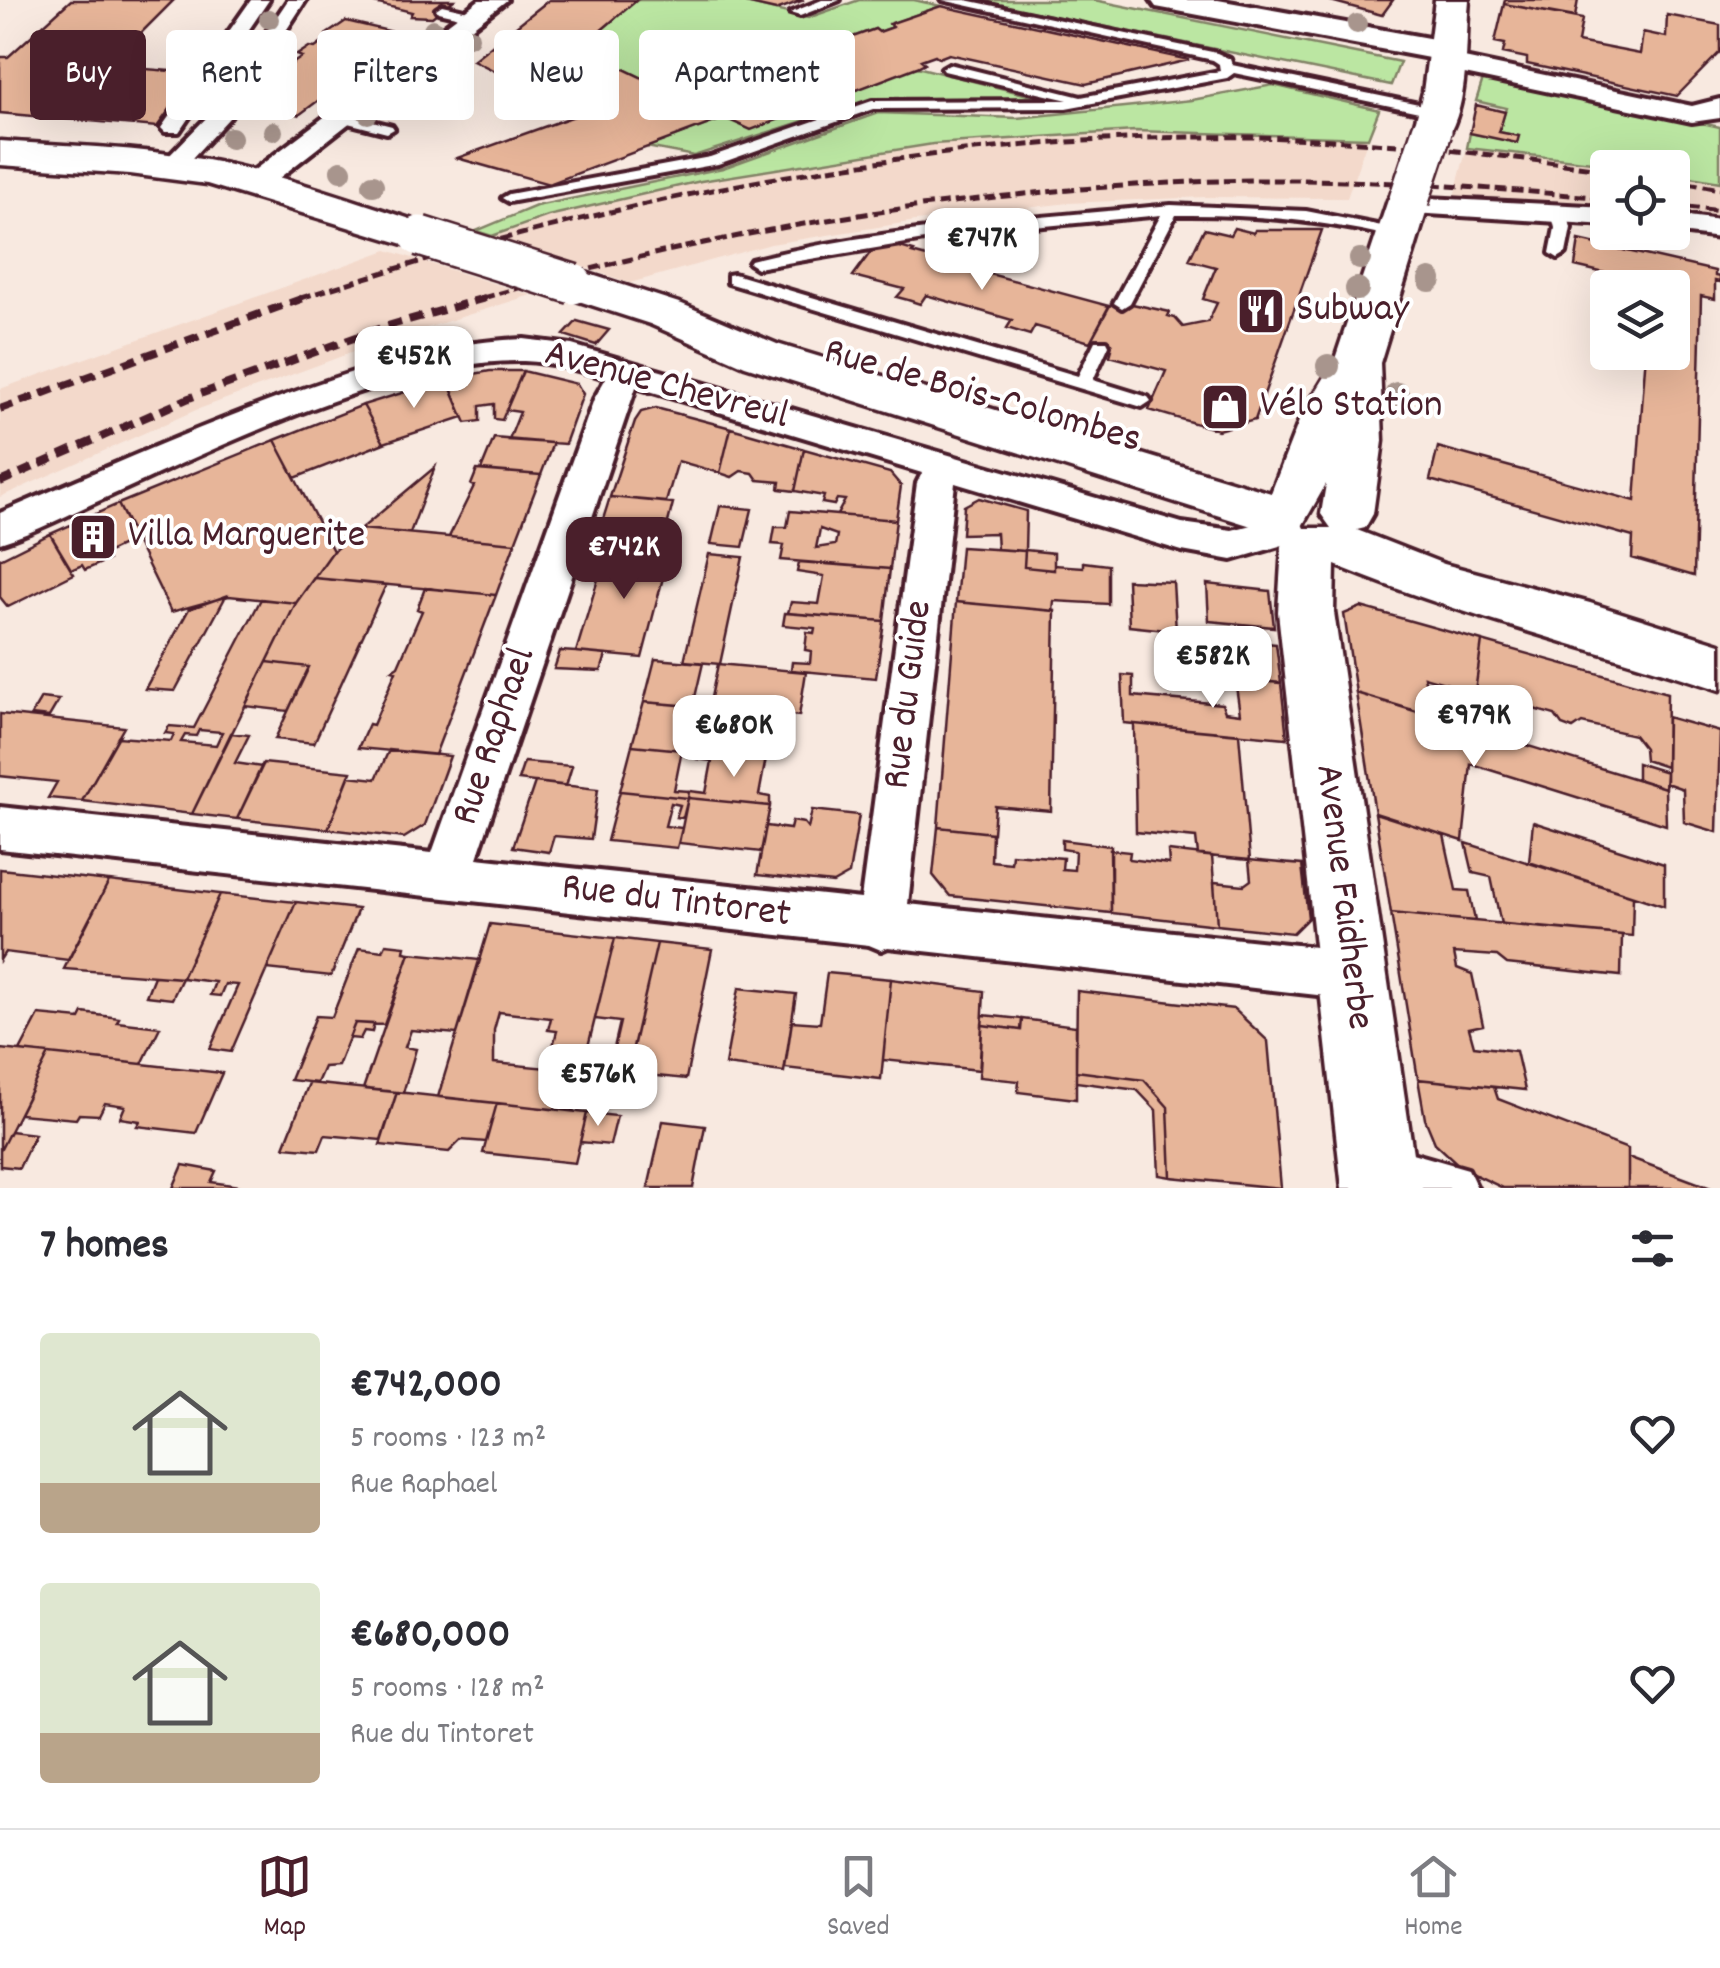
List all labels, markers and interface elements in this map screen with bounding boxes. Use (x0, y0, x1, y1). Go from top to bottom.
chip: Buy (30, 30, 146, 120)
chip: Rent (166, 30, 297, 120)
chip: Filters (317, 30, 474, 120)
chip: New (494, 30, 619, 120)
chip: Apartment (639, 30, 855, 120)
map controls (1590, 150, 1690, 370)
button: locate (1590, 150, 1690, 250)
pin: €747K (912, 208, 1052, 293)
text: €747K (947, 217, 1017, 263)
button: layers (1590, 270, 1690, 370)
place label: Subway (1296, 283, 1410, 340)
restaurant icon: Subway (1235, 285, 1287, 337)
street label: Rue de Bois-Colombes (817, 325, 1147, 471)
pin: €452K (344, 326, 484, 411)
street label: Avenue Chevreul (538, 327, 794, 447)
text: €452K (377, 335, 451, 381)
place label: Vélo Station (1260, 379, 1442, 436)
shop icon: Vélo Station (1199, 381, 1251, 433)
place label: Villa Marguerite (128, 509, 365, 566)
building icon: Villa Marguerite (67, 511, 119, 563)
pin: €742K (554, 517, 694, 602)
text: €742K (588, 526, 660, 572)
street label: Rue du Guide (870, 597, 950, 793)
pin: €582K (1143, 626, 1283, 711)
text: €582K (1176, 635, 1250, 681)
street label: Rue Raphael (439, 641, 553, 833)
pin: €979K (1404, 685, 1544, 770)
text: €979K (1437, 694, 1511, 740)
pin: €680K (664, 695, 804, 780)
text: €680K (695, 704, 773, 750)
street label: Avenue Faidherbe (1297, 761, 1387, 1033)
street label: Rue du Tintoret (558, 861, 794, 945)
pin: €576K (528, 1044, 668, 1129)
text: €576K (560, 1053, 636, 1099)
text: 7 homes (40, 1218, 169, 1278)
icon: filters (1625, 1221, 1680, 1276)
text: €742,000 (350, 1357, 502, 1417)
icon: home (120, 1373, 240, 1493)
icon: heart (1625, 1406, 1680, 1461)
text: 5 rooms · 123 m² (350, 1417, 546, 1463)
text: Rue Raphael (350, 1463, 498, 1509)
text: €680,000 (350, 1607, 510, 1667)
icon: home (120, 1623, 240, 1743)
icon: heart (1625, 1656, 1680, 1711)
text: 5 rooms · 128 m² (350, 1667, 545, 1713)
text: Rue du Tintoret (350, 1713, 534, 1759)
tab: Map (257, 1849, 312, 1949)
tab: Saved (827, 1849, 890, 1949)
tab: Home (1404, 1849, 1463, 1949)

